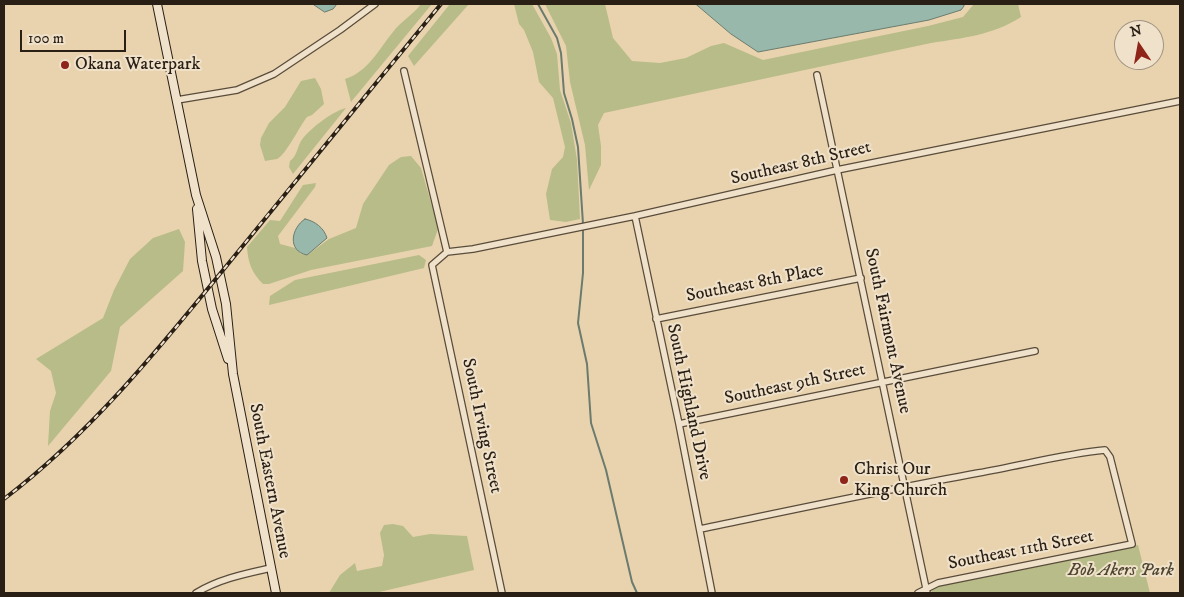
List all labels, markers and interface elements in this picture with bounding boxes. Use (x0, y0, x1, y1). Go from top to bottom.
scale bar (22, 20, 129, 52)
north arrow (1114, 20, 1164, 70)
text: N (1129, 21, 1144, 41)
text: 100 m (28, 29, 64, 48)
place label: Okana Waterpark (75, 54, 200, 76)
marker: Okana Waterpark (59, 59, 71, 71)
street label: Southeast 8th Street (729, 137, 873, 191)
street label: South Fairmont Avenue (859, 246, 915, 416)
street label: Southeast 8th Place (684, 260, 826, 308)
street label: South Highland Drive (661, 322, 715, 482)
street label: South Irving Street (456, 357, 506, 495)
street label: Southeast 9th Street (723, 360, 867, 410)
street label: South Eastern Avenue (243, 402, 295, 560)
place label: Christ Our King Church (854, 459, 947, 502)
marker: Christ Our King Church (838, 474, 850, 486)
street label: Southeast 11th Street (946, 526, 1096, 576)
park label: Bob Akers Park (1068, 560, 1174, 582)

